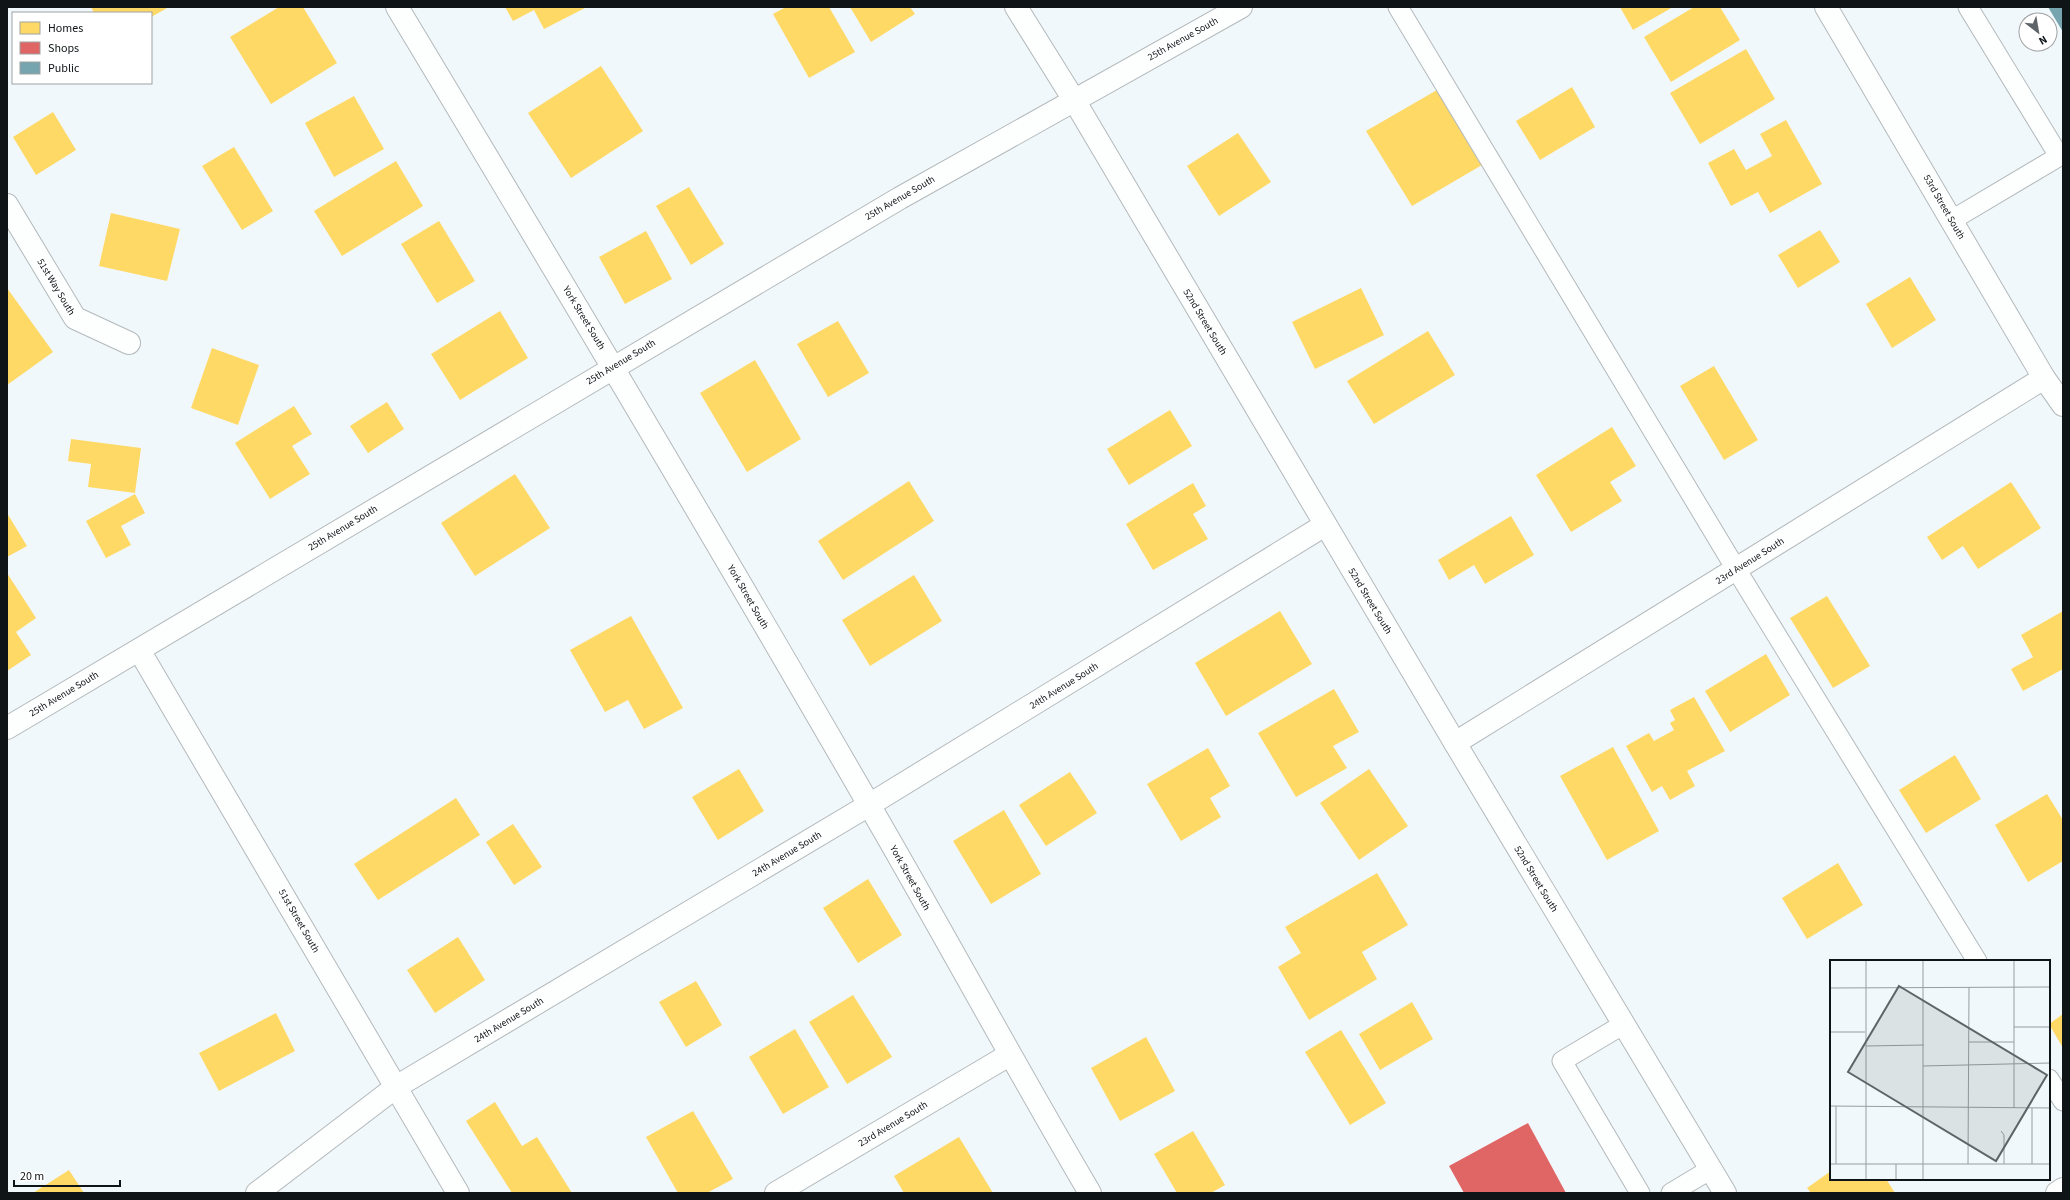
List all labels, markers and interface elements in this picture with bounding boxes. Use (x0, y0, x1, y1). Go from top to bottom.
legend (12, 12, 152, 84)
north arrow (2018, 12, 2058, 52)
street label: 25th Avenue South (1145, 14, 1221, 64)
text: Homes (48, 20, 83, 37)
text: N (2036, 32, 2050, 48)
text: Shops (48, 40, 79, 57)
text: Public (48, 60, 80, 77)
street label: 25th Avenue South (862, 172, 938, 224)
street label: 53rd Street South (1920, 172, 1968, 242)
street label: 51st Way South (34, 256, 78, 318)
street label: York Street South (559, 283, 609, 353)
street label: 52nd Street South (1180, 286, 1230, 358)
street label: 25th Avenue South (584, 336, 658, 388)
street label: 25th Avenue South (306, 502, 380, 554)
street label: 23rd Avenue South (1713, 534, 1787, 588)
street label: York Street South (723, 561, 772, 632)
street label: 52nd Street South (1345, 565, 1395, 637)
street label: 24th Avenue South (1027, 659, 1101, 713)
street label: 25th Avenue South (27, 668, 101, 720)
street label: 24th Avenue South (750, 828, 824, 880)
street label: York Street South (886, 842, 934, 913)
street label: 52nd Street South (1511, 843, 1561, 915)
street label: 51st Street South (275, 887, 323, 955)
inset map (1830, 960, 2050, 1180)
street label: 24th Avenue South (472, 994, 546, 1046)
street label: 23rd Avenue South (856, 1098, 930, 1150)
scale bar (14, 1162, 120, 1188)
text: 20 m (20, 1168, 44, 1185)

